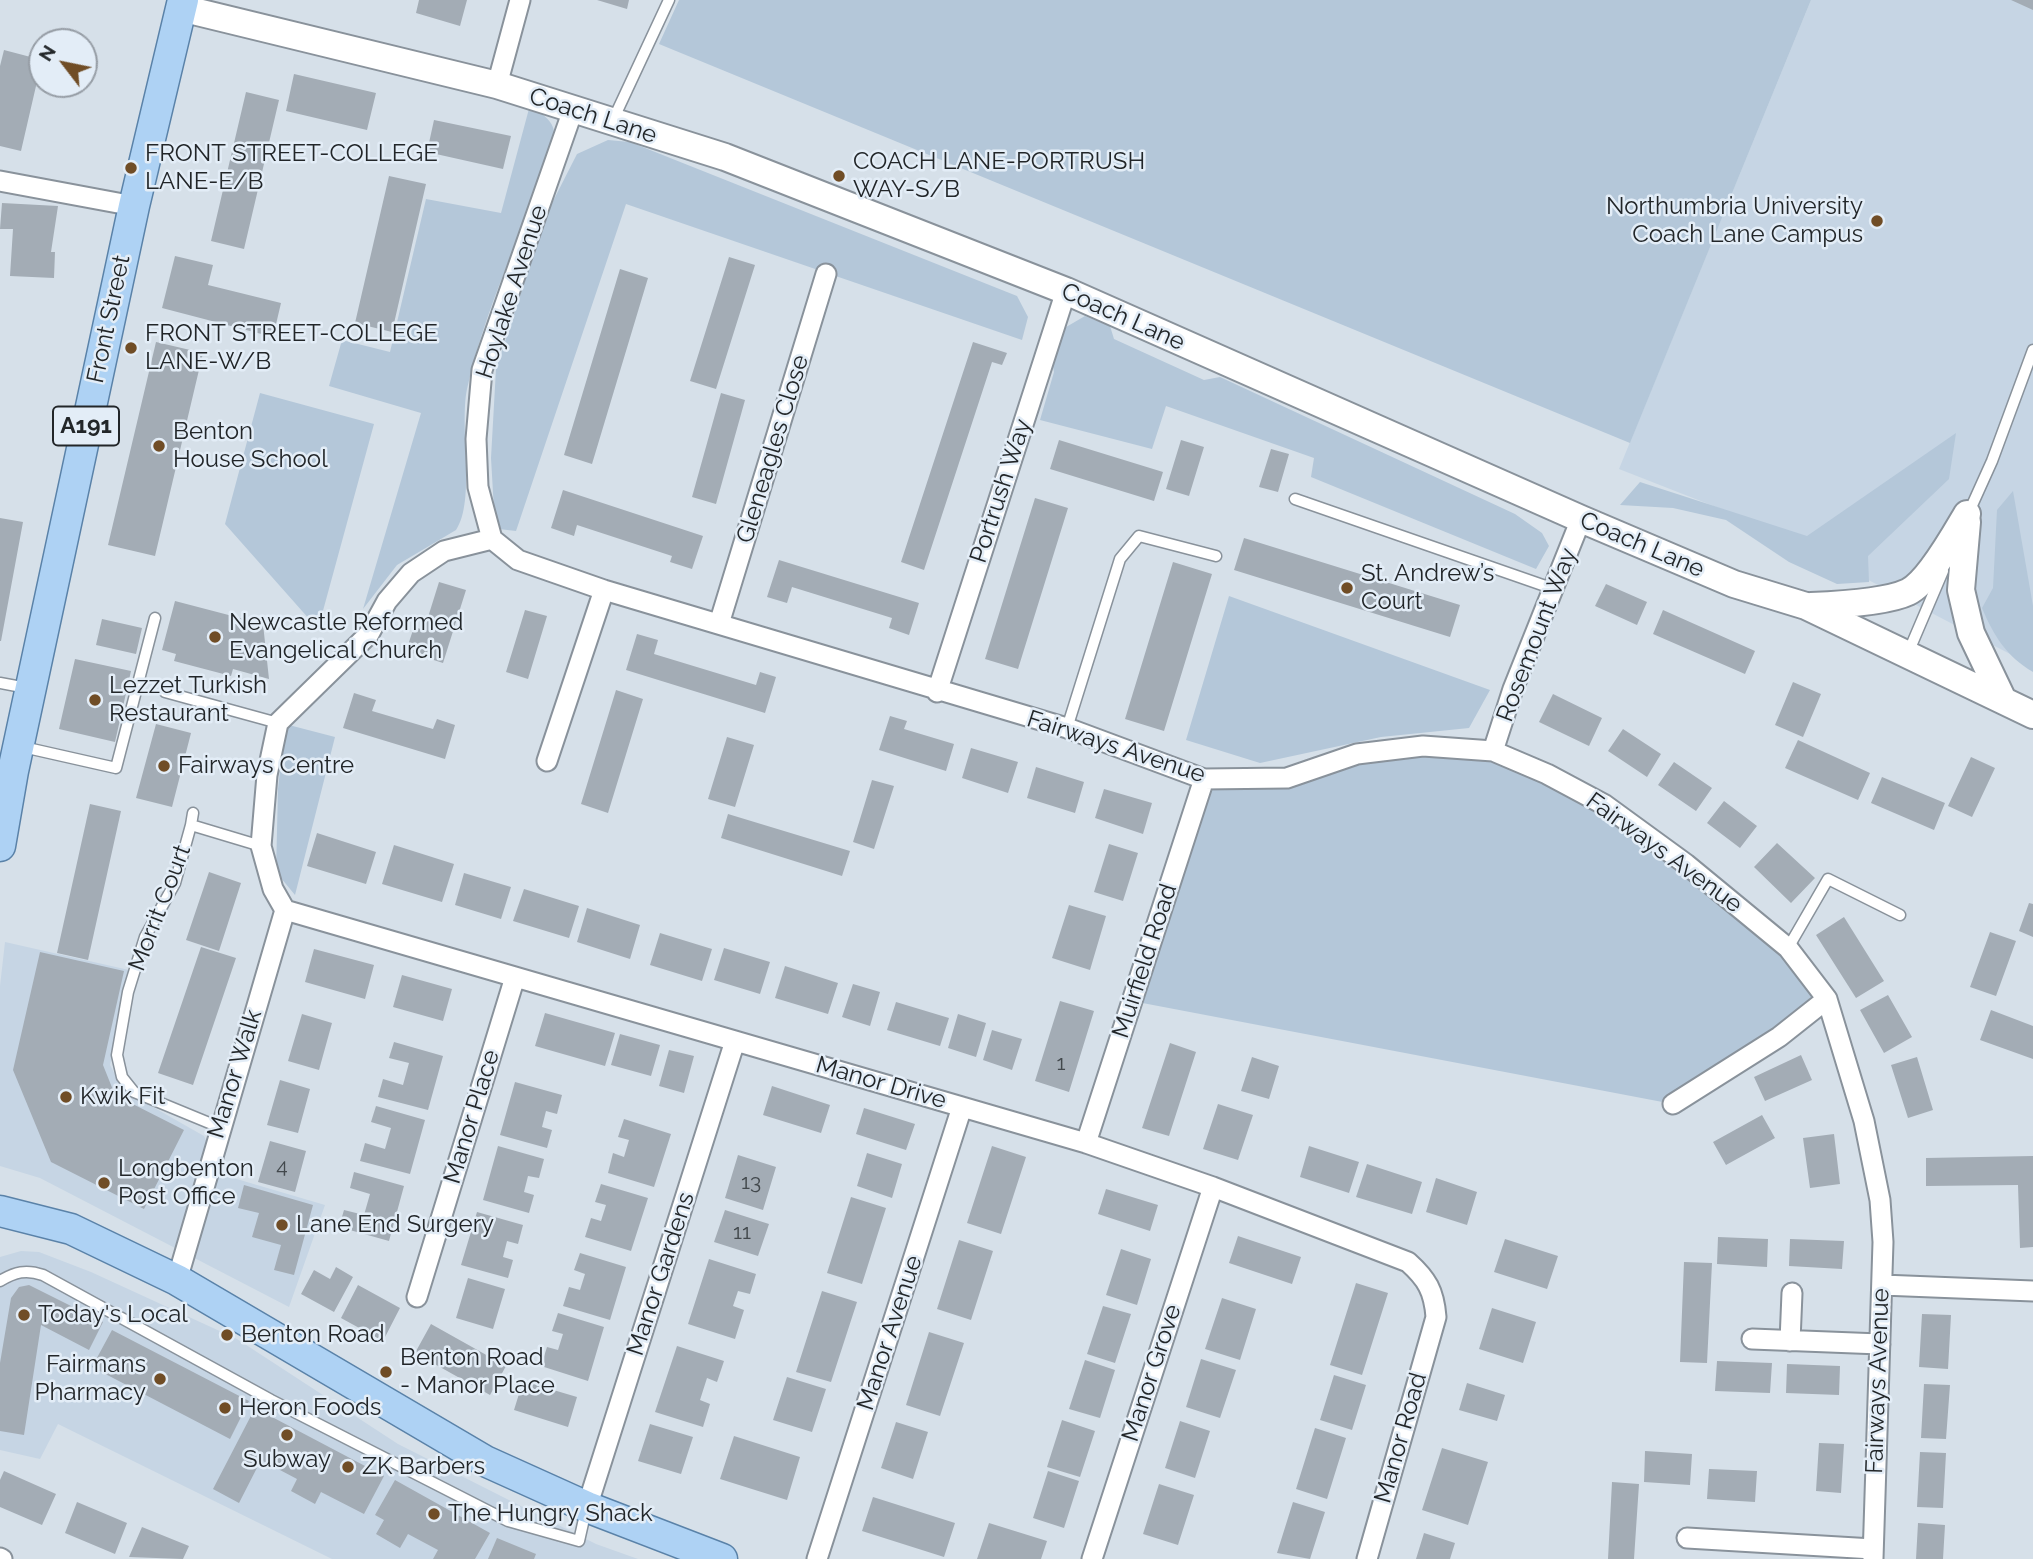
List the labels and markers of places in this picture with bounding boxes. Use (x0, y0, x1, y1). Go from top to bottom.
place label: FRONT STREET-COLLEGE LANE-E/B (145, 140, 438, 196)
place label: COACH LANE-PORTRUSH WAY-S/B (853, 148, 1145, 204)
marker: FRONT STREET-COLLEGE LANE-E/B (123, 160, 139, 176)
marker: COACH LANE-PORTRUSH WAY-S/B (831, 168, 847, 184)
place label: Northumbria University Coach Lane Campus (1606, 193, 1863, 249)
marker: Northumbria University Coach Lane Campus (1869, 213, 1885, 229)
place label: FRONT STREET-COLLEGE LANE-W/B (145, 320, 438, 376)
marker: FRONT STREET-COLLEGE LANE-W/B (123, 340, 139, 356)
place label: Benton House School (173, 418, 328, 474)
marker: Benton House School (151, 438, 167, 454)
place label: St. Andrew’s Court (1361, 560, 1494, 616)
marker: St. Andrew’s Court (1339, 580, 1355, 596)
place label: Newcastle Reformed Evangelical Church (229, 609, 463, 665)
marker: Newcastle Reformed Evangelical Church (207, 629, 223, 645)
place label: Lezzet Turkish Restaurant (109, 672, 267, 728)
marker: Lezzet Turkish Restaurant (87, 692, 103, 708)
place label: Fairways Centre (178, 752, 354, 780)
marker: Fairways Centre (156, 758, 172, 774)
place label: Kwik Fit (80, 1083, 166, 1111)
marker: Kwik Fit (58, 1089, 74, 1105)
place label: Longbenton Post Office (118, 1155, 254, 1211)
marker: Longbenton Post Office (96, 1175, 112, 1191)
place label: Lane End Surgery (296, 1211, 494, 1239)
marker: Lane End Surgery (274, 1217, 290, 1233)
place label: Today's Local (38, 1301, 188, 1329)
marker: Today's Local (16, 1307, 32, 1323)
place label: Benton Road (241, 1321, 385, 1349)
marker: Benton Road (219, 1327, 235, 1343)
place label: Benton Road - Manor Place (400, 1344, 555, 1400)
place label: Fairmans Pharmacy (34, 1351, 146, 1407)
marker: Benton Road - Manor Place (378, 1364, 394, 1380)
marker: Fairmans Pharmacy (152, 1371, 168, 1387)
place label: Heron Foods (239, 1394, 381, 1422)
marker: Heron Foods (217, 1400, 233, 1416)
marker: Subway (279, 1427, 295, 1443)
place label: Subway (243, 1446, 331, 1474)
place label: ZK Barbers (362, 1453, 485, 1481)
marker: ZK Barbers (340, 1459, 356, 1475)
place label: The Hungry Shack (448, 1500, 653, 1528)
marker: The Hungry Shack (426, 1506, 442, 1522)

